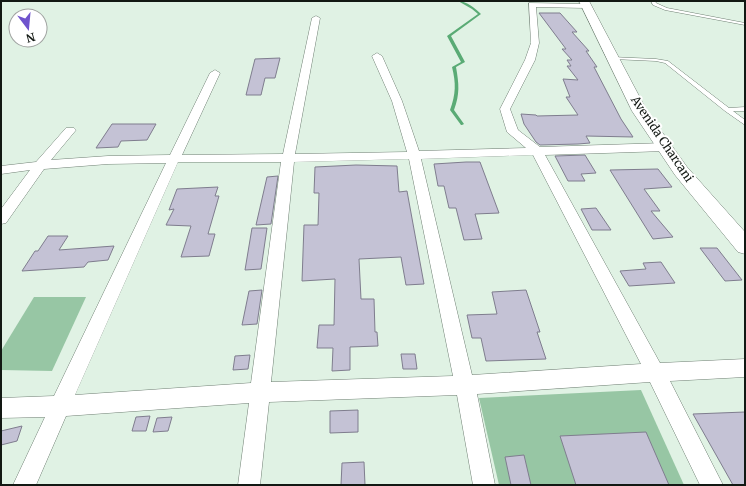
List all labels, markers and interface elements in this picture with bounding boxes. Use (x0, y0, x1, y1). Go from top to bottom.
north arrow (8, 8, 48, 48)
text: N (24, 30, 37, 46)
street label: Avenida Charcani (627, 92, 697, 185)

